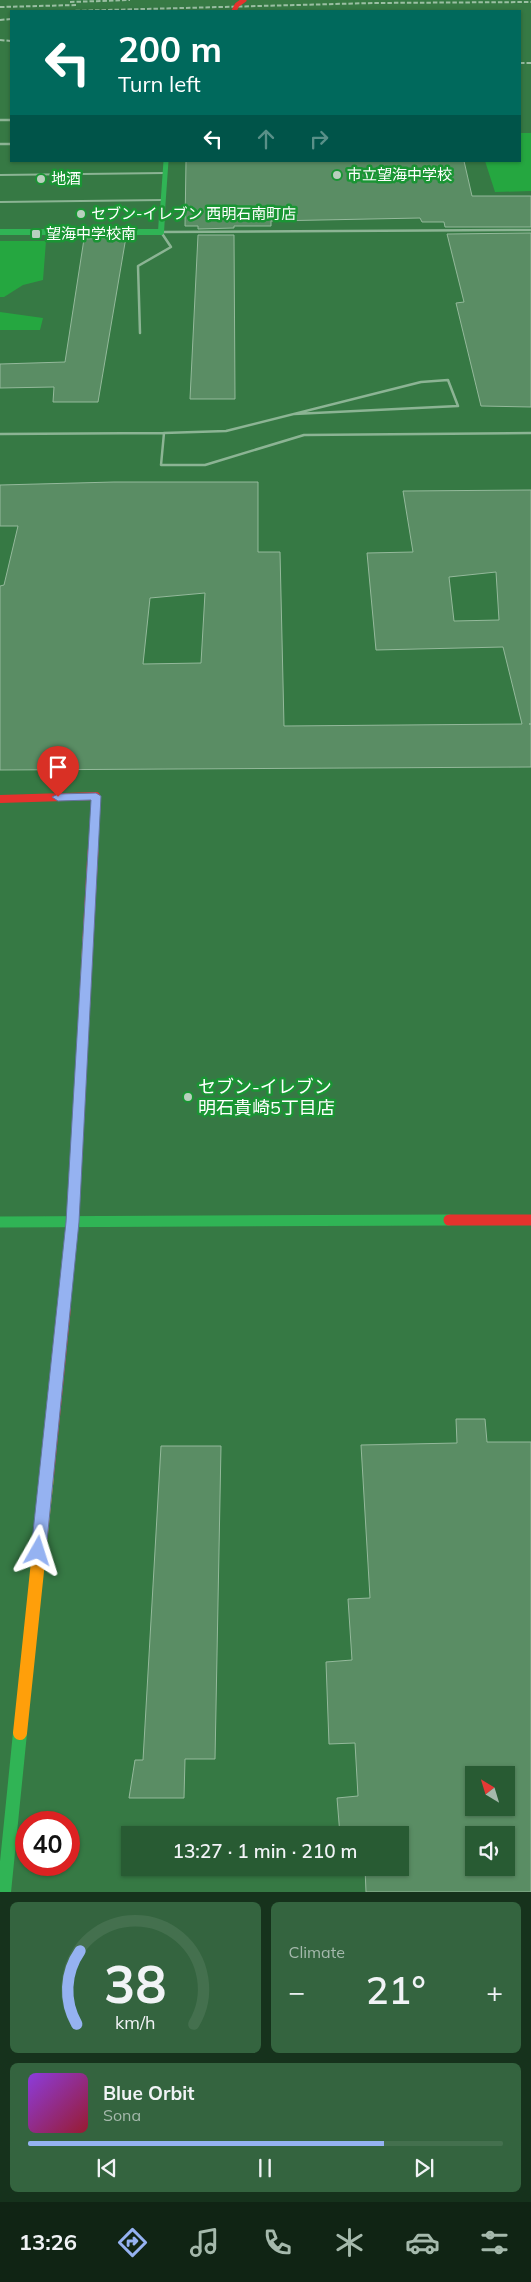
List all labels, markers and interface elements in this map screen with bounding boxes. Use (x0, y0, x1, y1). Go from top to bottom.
text: 200 m (118, 27, 222, 71)
icon: left (35, 30, 100, 95)
text: Turn left (118, 70, 201, 98)
icon: left (199, 125, 227, 153)
icon: ahead (252, 125, 280, 153)
icon: right (305, 125, 333, 153)
place label: 市立望海中学校 (347, 165, 452, 184)
place label: 地酒 (51, 169, 81, 188)
marker: 市立望海中学校 (331, 169, 343, 181)
marker: 地酒 (35, 173, 47, 185)
place label: セブン-イレブン 西明石南町店 (91, 204, 296, 223)
marker: セブン-イレブン 西明石南町店 (75, 208, 87, 220)
place label: 望海中学校南 (46, 224, 136, 243)
marker: 望海中学校南 (30, 228, 42, 240)
pin (37, 746, 79, 797)
icon: arrive (44, 753, 72, 781)
place label: セブン-イレブン 明石貴崎5丁目店 (198, 1075, 335, 1119)
marker: セブン-イレブン 明石貴崎5丁目店 (182, 1091, 194, 1103)
position arrow (11, 1524, 63, 1576)
north arrow (465, 1766, 515, 1816)
map controls (465, 1766, 515, 1876)
speed limit sign: 40 (15, 1811, 80, 1876)
button: sound (465, 1826, 515, 1876)
text: 13:27 · 1 min · 210 m (172, 1839, 358, 1863)
text: Climate (289, 1942, 345, 1962)
text: 38 (104, 1951, 166, 2016)
text: 21° (366, 1966, 426, 2014)
text: − (289, 1974, 305, 2009)
text: + (486, 1974, 503, 2009)
text: km/h (115, 2011, 155, 2033)
text: Blue Orbit (103, 2081, 194, 2105)
text: Sona (103, 2105, 141, 2125)
icon: previous (93, 2154, 121, 2182)
icon: pause (251, 2154, 279, 2182)
icon: next (410, 2154, 438, 2182)
icon: directions (115, 2225, 150, 2260)
icon: music (187, 2225, 222, 2260)
icon: phone (260, 2225, 295, 2260)
icon: climate (332, 2225, 367, 2260)
icon: car (405, 2225, 440, 2260)
icon: filters (477, 2225, 512, 2260)
text: 13:26 (19, 2228, 77, 2256)

